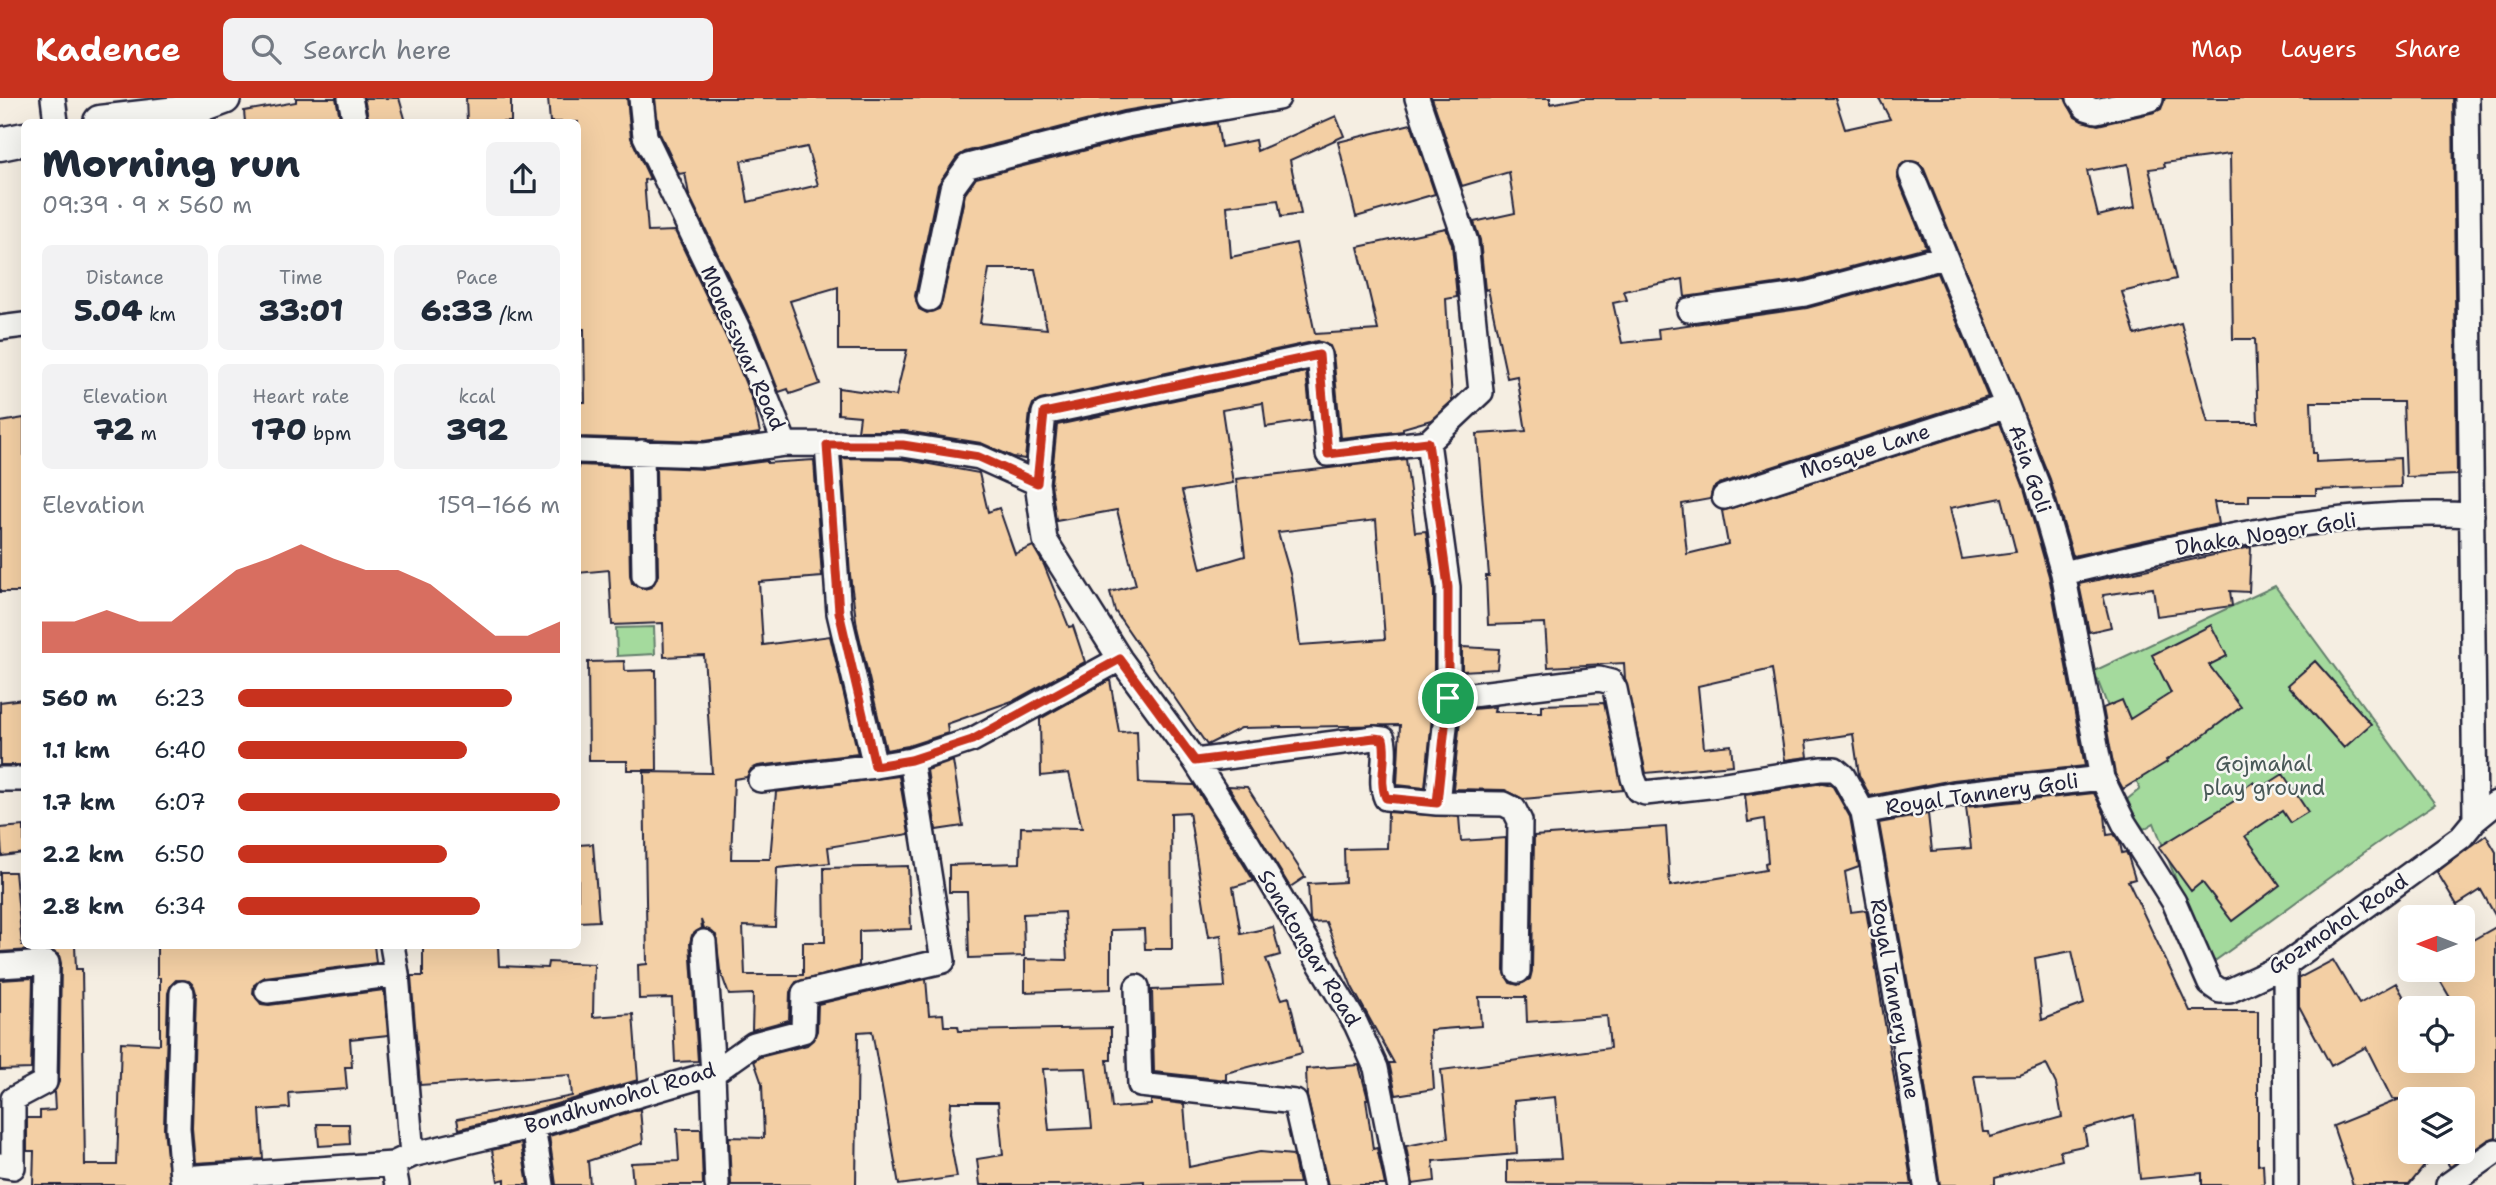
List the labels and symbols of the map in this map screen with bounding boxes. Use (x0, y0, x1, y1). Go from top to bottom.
street label: Monesswar Road (694, 261, 792, 435)
street label: Mosque Lane (1797, 417, 1933, 485)
street label: Asia Goli (2002, 421, 2058, 517)
street label: Dhaka Nogor Goli (2174, 506, 2358, 562)
pin (1418, 668, 1478, 728)
park label: Gojmahal play ground (2203, 750, 2325, 802)
street label: Royal Tannery Goli (1884, 767, 2080, 821)
street label: Sonatongar Road (1251, 864, 1367, 1032)
street label: Gozmohol Road (2263, 867, 2413, 981)
street label: Royal Tannery Lane (1864, 897, 1926, 1101)
north arrow (2398, 905, 2474, 982)
street label: Bondhumohol Road (521, 1056, 719, 1140)

